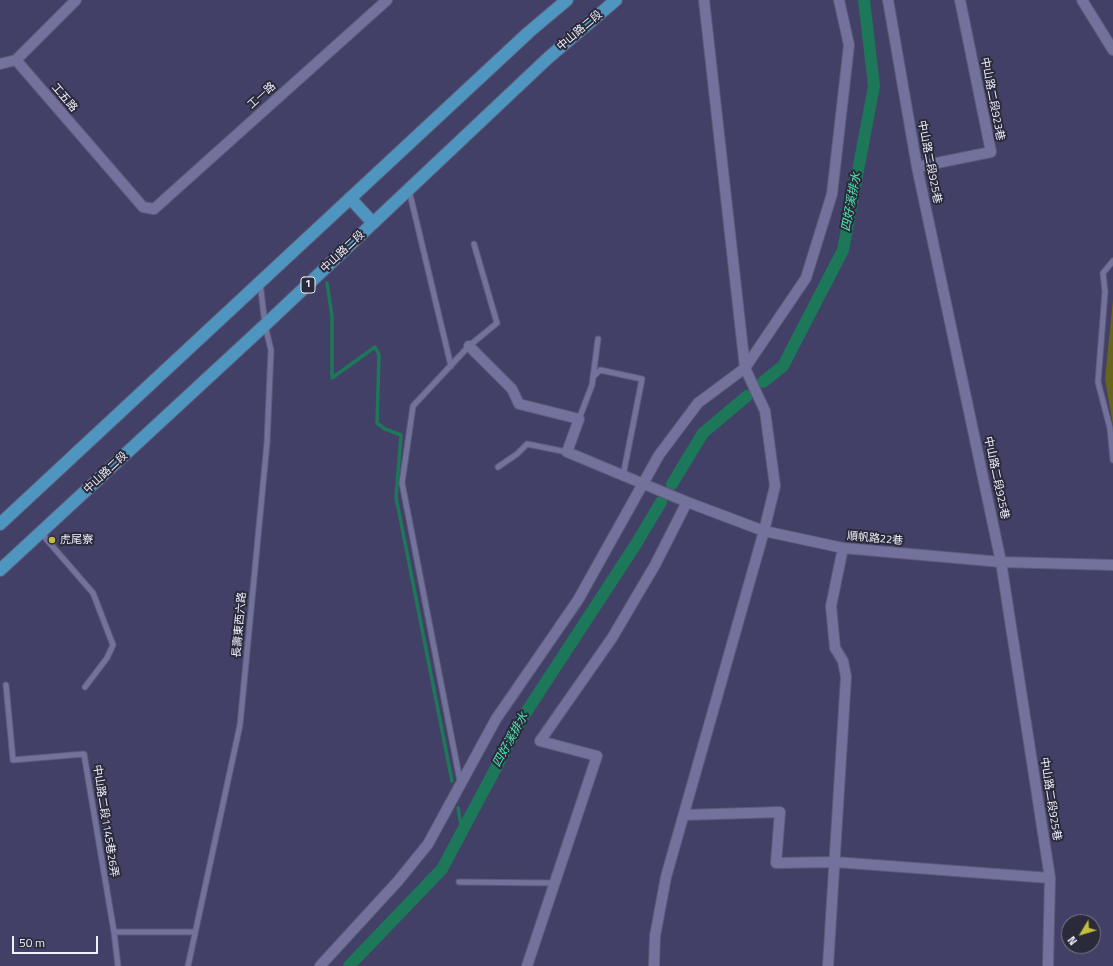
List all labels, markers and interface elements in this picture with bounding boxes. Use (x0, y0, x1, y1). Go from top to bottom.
street label: 中山路二段 (555, 8, 605, 54)
street label: 中山路二段923巷 (977, 56, 1007, 142)
street label: 工一路 (245, 80, 279, 112)
street label: 工五路 (48, 81, 80, 115)
street label: 中山路二段925巷 (914, 119, 944, 205)
water label: 四好溪排水 (839, 171, 865, 233)
street label: 中山路二段 (318, 228, 368, 276)
road number: 1 (301, 277, 315, 293)
street label: 中山路二段925巷 (981, 435, 1011, 521)
street label: 中山路二段 (81, 449, 131, 497)
street label: 順帆路22巷 (846, 530, 904, 548)
place label: 虎尾寮 (60, 533, 93, 547)
marker: 虎尾寮 (47, 535, 57, 545)
street label: 長壽東西六路 (231, 592, 249, 658)
water label: 四好溪排水 (490, 710, 532, 770)
street label: 中山路二段925巷 (1037, 756, 1063, 842)
street label: 中山路二段1145巷26弄 (90, 764, 120, 878)
north arrow (1061, 914, 1101, 954)
scale bar (14, 928, 100, 954)
text: 50 m (19, 933, 45, 952)
text: N (1064, 933, 1081, 949)

